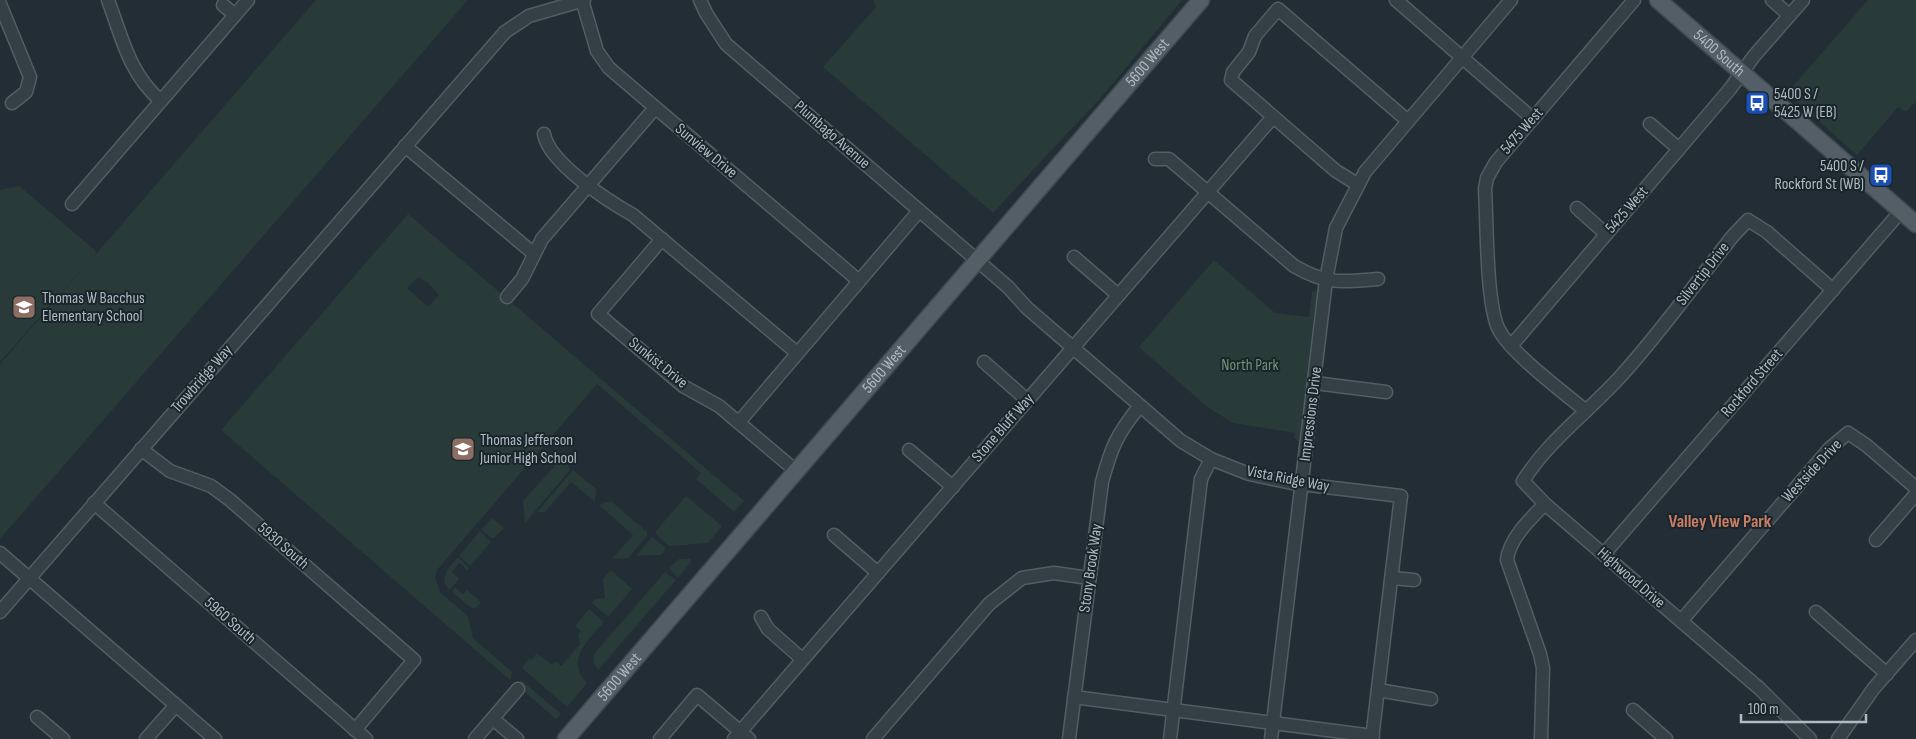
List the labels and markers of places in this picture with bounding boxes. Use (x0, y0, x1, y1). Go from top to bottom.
place label: 5400 S / 5425 W (EB) (1774, 85, 1836, 122)
bus stop icon: 5400 S / 5425 W (EB) (1744, 90, 1770, 116)
place label: 5400 S / Rockford St (WB) (1774, 157, 1864, 194)
bus stop icon: 5400 S / Rockford St (WB) (1868, 162, 1894, 188)
place label: Thomas W Bacchus Elementary School (42, 289, 145, 326)
school or university icon: Thomas W Bacchus Elementary School (11, 294, 37, 320)
place label: Thomas Jefferson Junior High School (479, 431, 577, 468)
school or university icon: Thomas Jefferson Junior High School (450, 436, 476, 462)

